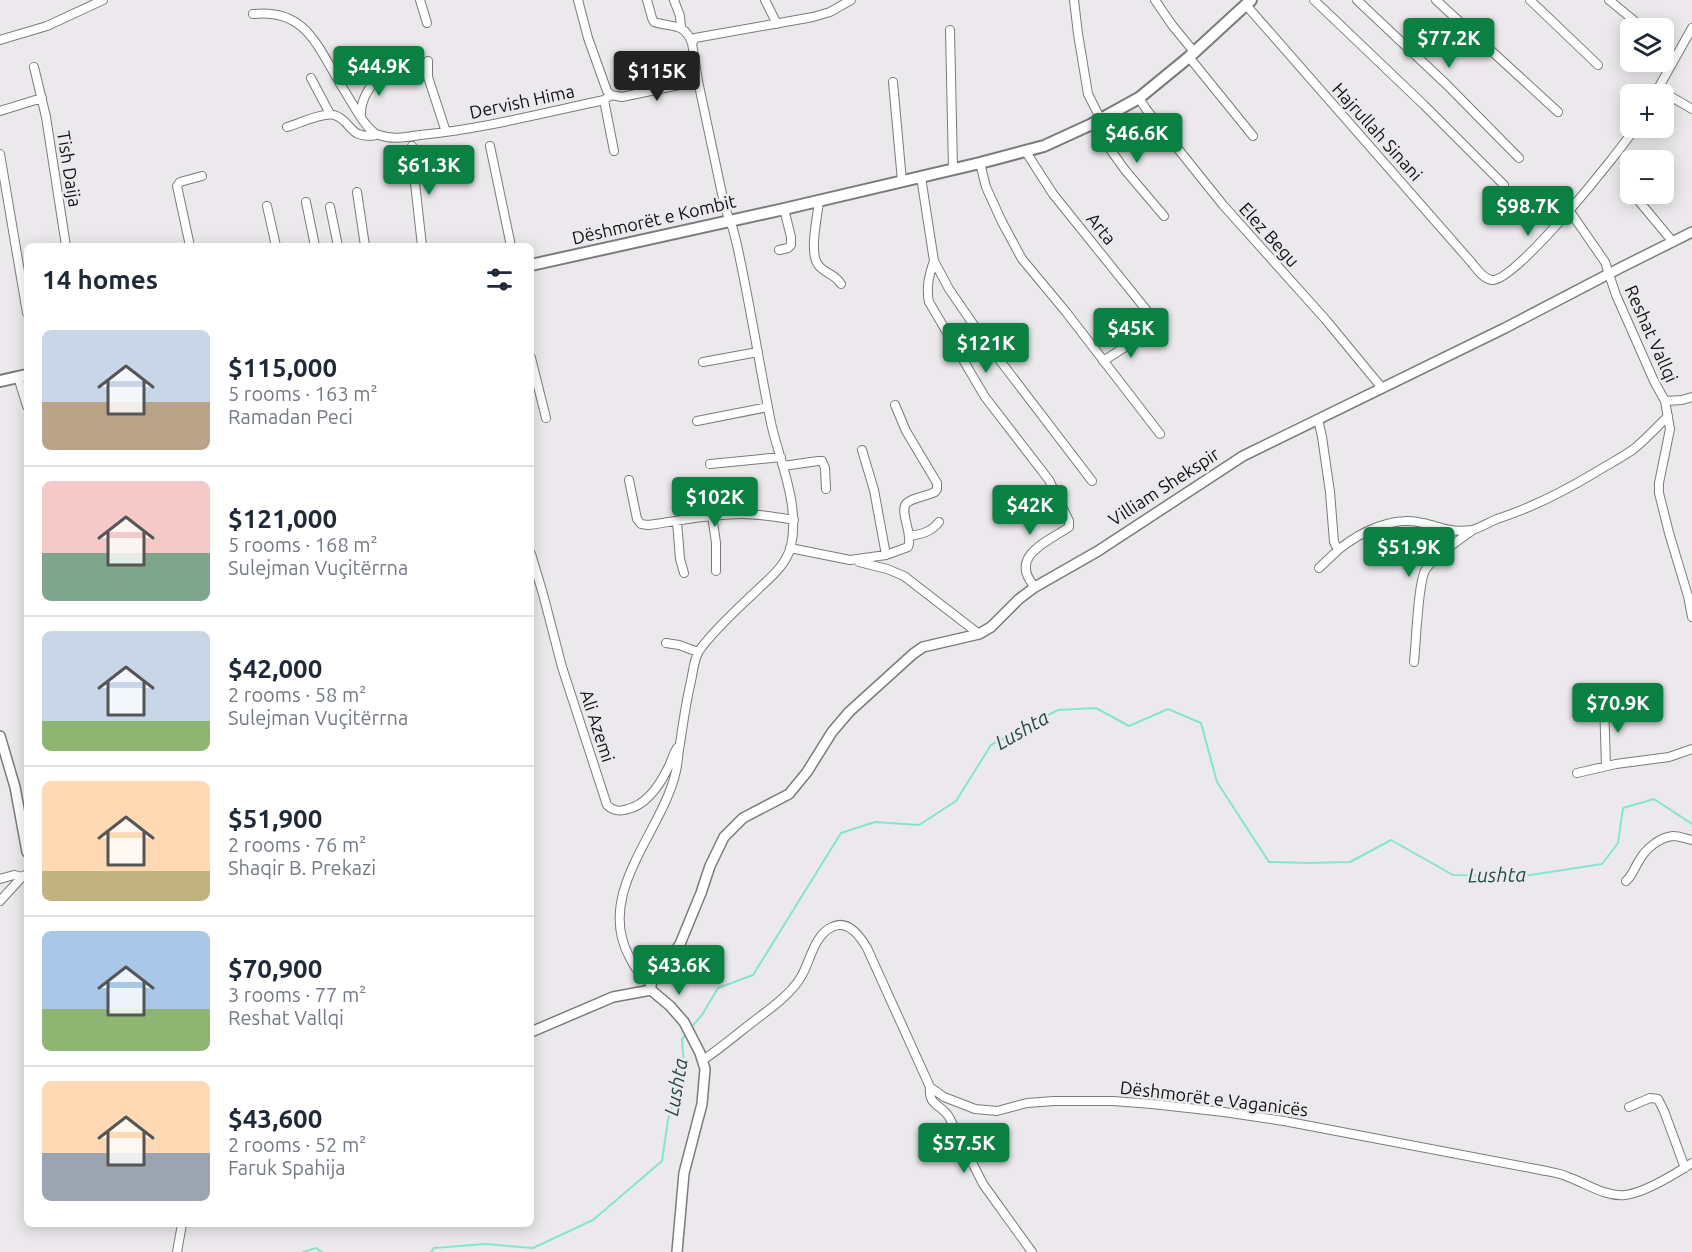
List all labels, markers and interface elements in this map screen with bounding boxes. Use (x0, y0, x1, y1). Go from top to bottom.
pin: $77.2K (1400, 18, 1498, 69)
map controls (1620, 18, 1674, 204)
button: layers (1620, 18, 1674, 72)
text: $77.2K (1417, 26, 1481, 49)
pin: $44.9K (330, 46, 428, 97)
pin: $115K (615, 51, 699, 102)
text: $44.9K (347, 54, 411, 77)
text: $115K (628, 59, 686, 82)
street label: Hajrullah Sinani (1329, 78, 1427, 184)
street label: Dervish Hima (467, 80, 576, 122)
button: + (1620, 84, 1674, 138)
pin: $46.6K (1088, 113, 1186, 164)
text: $46.6K (1105, 121, 1169, 144)
street label: Tish Daija (54, 129, 86, 208)
pin: $61.3K (380, 145, 478, 196)
button: − (1620, 150, 1674, 204)
text: $61.3K (397, 153, 461, 176)
pin: $98.7K (1479, 186, 1577, 237)
street label: Dëshmorët e Kombit (570, 190, 738, 248)
text: $98.7K (1496, 194, 1560, 217)
street label: Elez Begu (1236, 198, 1304, 270)
street label: Arta (1083, 209, 1121, 248)
icon: filters (483, 263, 516, 296)
text: 14 homes (42, 265, 158, 294)
street label: Reshat Vallqi (1622, 282, 1682, 385)
pin: $45K (1095, 308, 1167, 359)
text: $45K (1107, 316, 1155, 339)
pin: $121K (944, 323, 1028, 374)
text: $121K (957, 331, 1015, 354)
text: $115,000 (228, 353, 337, 382)
icon: home (90, 354, 162, 426)
text: 5 rooms · 163 m² (228, 382, 378, 405)
text: Ramadan Peci (228, 405, 353, 428)
street label: Villiam Shekspir (1105, 443, 1222, 529)
pin: $102K (673, 477, 757, 528)
text: $102K (686, 485, 744, 508)
pin: $42K (994, 485, 1066, 536)
text: $42K (1006, 493, 1054, 516)
text: $121,000 (228, 504, 337, 533)
icon: home (90, 505, 162, 577)
pin: $51.9K (1360, 527, 1458, 578)
text: 5 rooms · 168 m² (228, 533, 378, 556)
text: $51.9K (1377, 535, 1441, 558)
text: Sulejman Vuçitërrna (228, 556, 408, 579)
text: $42,000 (228, 654, 322, 683)
icon: home (90, 655, 162, 727)
text: 2 rooms · 58 m² (228, 683, 366, 706)
pin: $70.9K (1569, 683, 1667, 734)
street label: Ali Azemi (577, 687, 619, 764)
text: $70.9K (1586, 691, 1650, 714)
water label: Lushta (991, 705, 1053, 754)
text: Sulejman Vuçitërrna (228, 706, 408, 729)
text: $51,900 (228, 804, 322, 833)
icon: home (90, 805, 162, 877)
text: 2 rooms · 76 m² (228, 833, 366, 856)
text: Shaqir B. Prekazi (228, 856, 376, 879)
water label: Lushta (1468, 862, 1526, 887)
pin: $43.6K (630, 945, 728, 996)
text: $43.6K (647, 953, 711, 976)
text: $70,900 (228, 954, 322, 983)
icon: home (90, 955, 162, 1027)
text: 3 rooms · 77 m² (228, 983, 366, 1006)
text: Reshat Vallqi (228, 1006, 344, 1029)
water label: Lushta (659, 1056, 692, 1118)
street label: Dëshmorët e Vaganicës (1119, 1077, 1310, 1120)
text: $43,600 (228, 1104, 322, 1133)
icon: home (90, 1105, 162, 1177)
pin: $57.5K (915, 1123, 1013, 1174)
text: $57.5K (932, 1131, 996, 1154)
text: 2 rooms · 52 m² (228, 1133, 366, 1156)
text: Faruk Spahija (228, 1156, 346, 1179)

